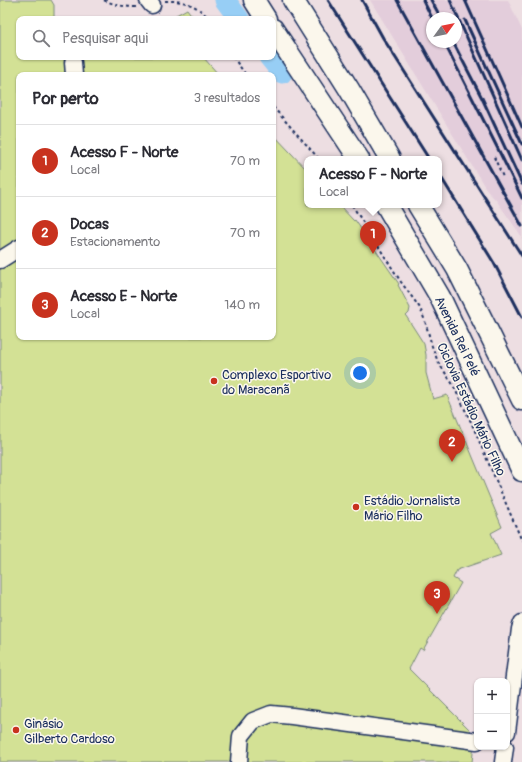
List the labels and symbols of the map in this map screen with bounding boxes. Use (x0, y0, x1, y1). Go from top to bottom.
north arrow (426, 12, 462, 48)
pin: 1 (360, 221, 386, 254)
street label: Avenida Rei Pelé (431, 294, 483, 379)
street label: Ciclovia Estádio Mário Filho (433, 340, 509, 478)
your location (350, 363, 370, 383)
place label: Complexo Esportivo do Maracanã (222, 367, 331, 398)
marker: Complexo Esportivo do Maracanã (209, 376, 219, 386)
pin: 2 (439, 429, 465, 462)
place label: Estádio Jornalista Mário Filho (364, 493, 460, 524)
marker: Estádio Jornalista Mário Filho (351, 502, 361, 512)
pin: 3 (424, 581, 450, 614)
place label: Ginásio Gilberto Cardoso (24, 716, 115, 747)
marker: Ginásio Gilberto Cardoso (11, 725, 21, 735)

